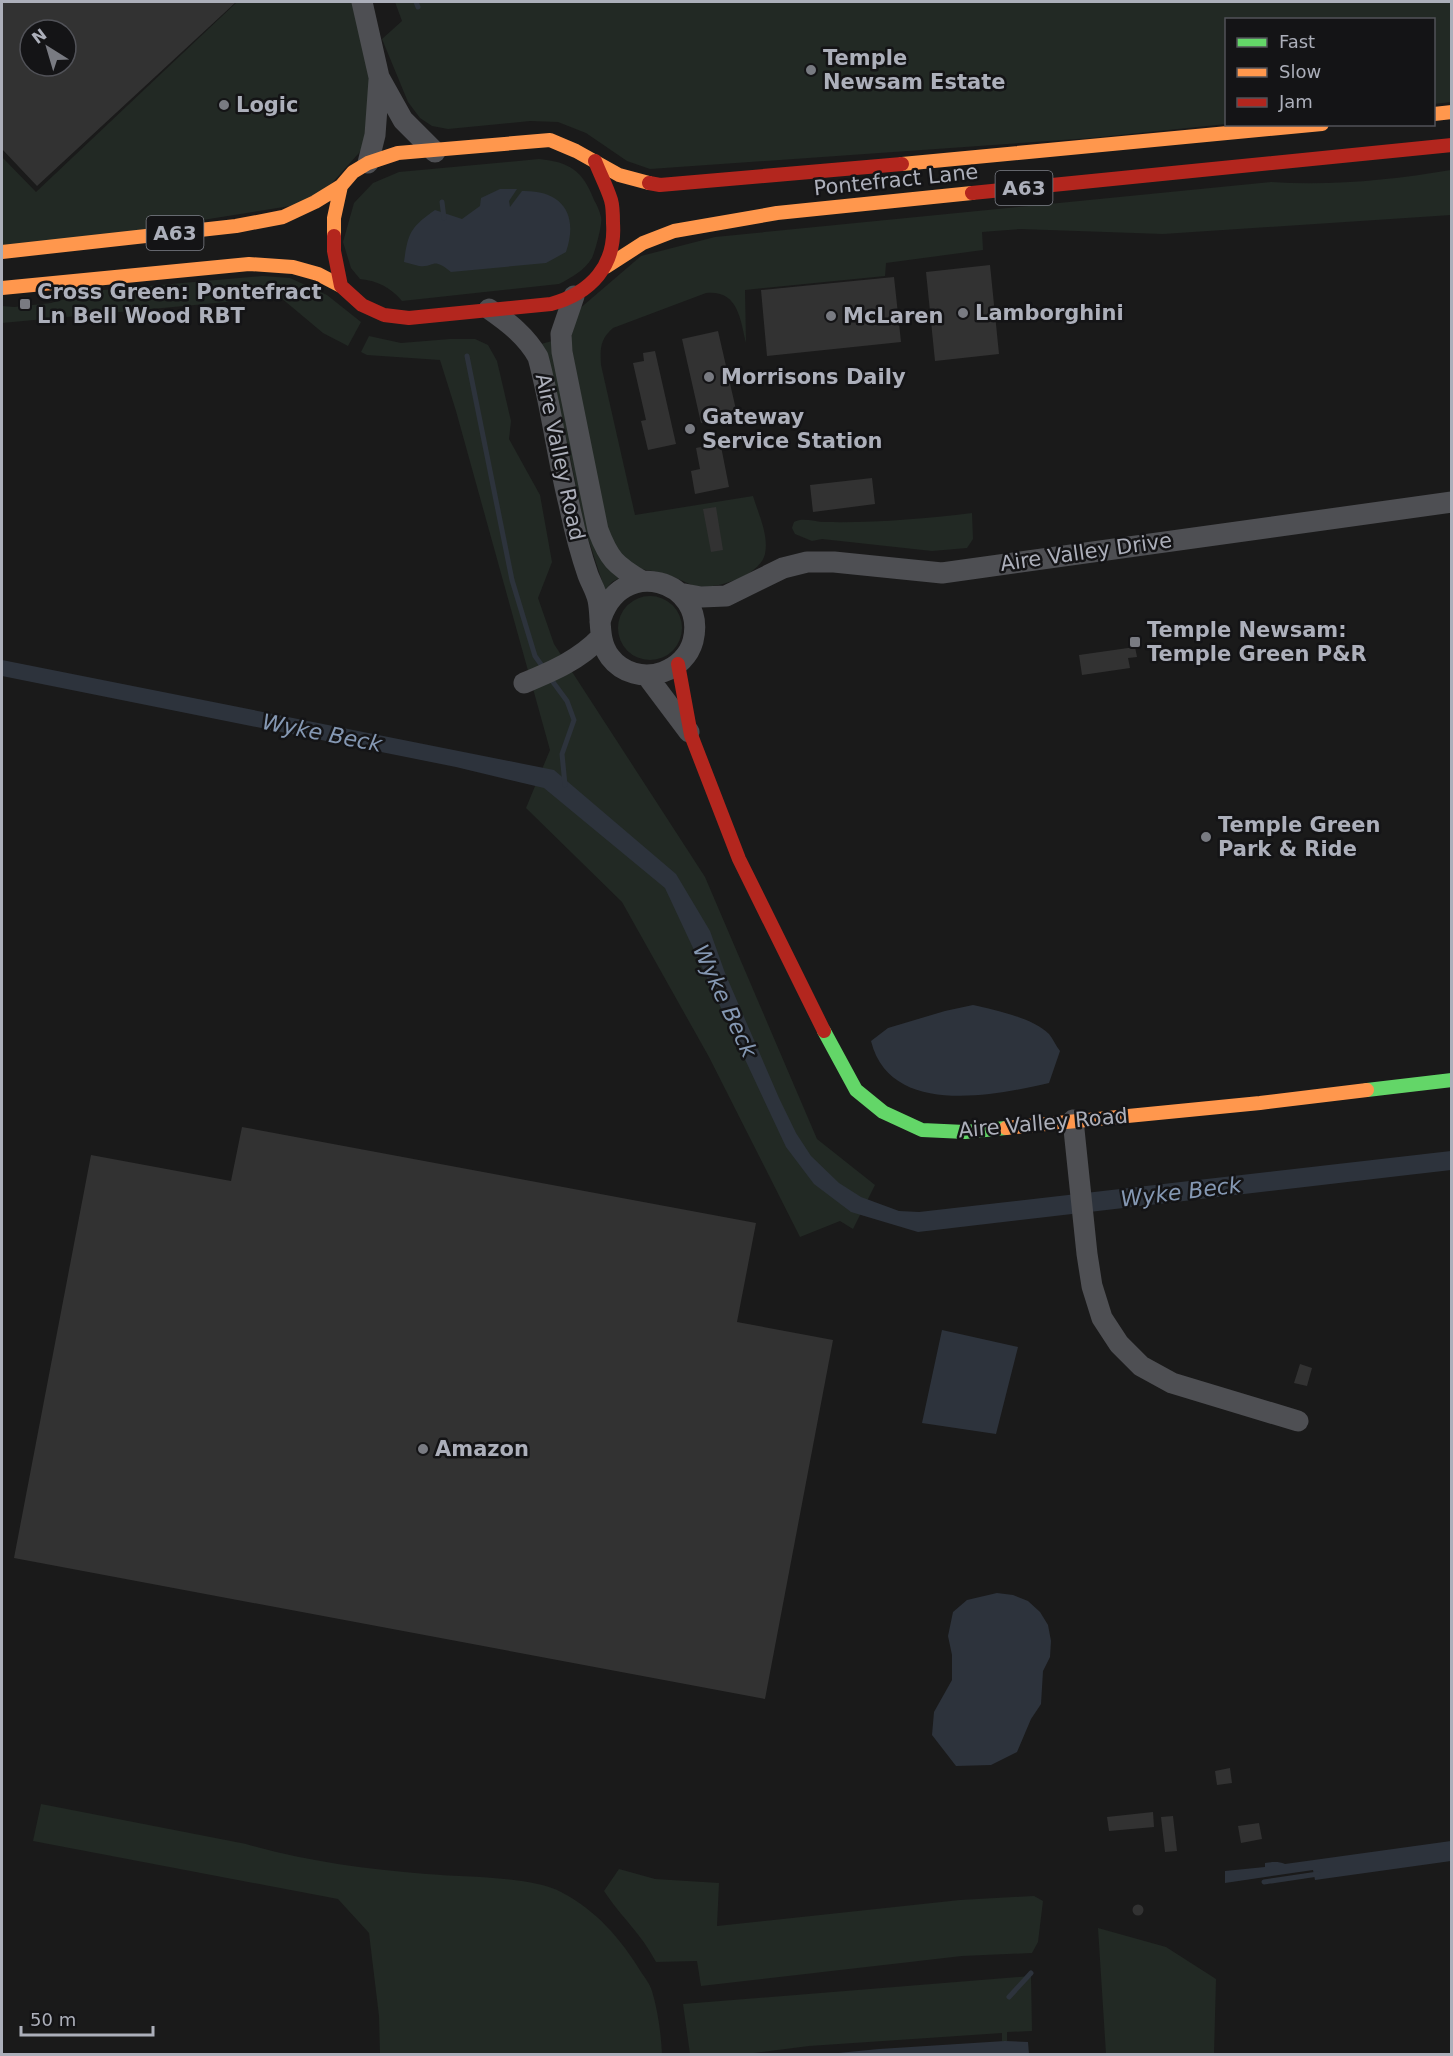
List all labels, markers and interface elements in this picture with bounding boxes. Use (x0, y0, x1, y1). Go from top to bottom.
north arrow (18, 18, 78, 78)
legend (1225, 18, 1435, 126)
text: N (28, 25, 50, 48)
text: Fast (1279, 31, 1315, 52)
place label: Temple Newsam Estate (823, 46, 1005, 94)
text: Slow (1279, 61, 1321, 82)
marker: Temple Newsam Estate (804, 63, 818, 77)
text: Jam (1278, 91, 1313, 112)
place label: Logic (236, 93, 299, 117)
marker: Logic (217, 98, 231, 112)
street label: Pontefract Lane (813, 159, 979, 201)
road number: A63 (996, 171, 1052, 205)
road number: A63 (146, 216, 204, 250)
place label: Cross Green: Pontefract Ln Bell Wood RBT (37, 280, 321, 328)
marker: Cross Green: Pontefract Ln Bell Wood RBT (18, 297, 32, 311)
place label: Lamborghini (975, 301, 1124, 325)
place label: McLaren (843, 304, 943, 328)
marker: Lamborghini (956, 306, 970, 320)
marker: McLaren (824, 309, 838, 323)
place label: Morrisons Daily (721, 365, 906, 389)
marker: Morrisons Daily (702, 370, 716, 384)
street label: Aire Valley Road (531, 371, 589, 543)
place label: Gateway Service Station (702, 405, 883, 453)
marker: Gateway Service Station (683, 422, 697, 436)
street label: Aire Valley Drive (999, 528, 1173, 576)
place label: Temple Newsam: Temple Green P&R (1147, 618, 1367, 666)
marker: Temple Newsam: Temple Green P&R (1128, 635, 1142, 649)
water label: Wyke Beck (260, 709, 385, 757)
place label: Temple Green Park & Ride (1218, 813, 1380, 861)
marker: Temple Green Park & Ride (1199, 830, 1213, 844)
water label: Wyke Beck (688, 941, 763, 1062)
street label: Aire Valley Road (957, 1104, 1129, 1142)
water label: Wyke Beck (1119, 1172, 1244, 1212)
place label: Amazon (435, 1437, 529, 1461)
marker: Amazon (416, 1442, 430, 1456)
scale bar (21, 1999, 153, 2037)
text: 50 m (30, 2009, 76, 2030)

